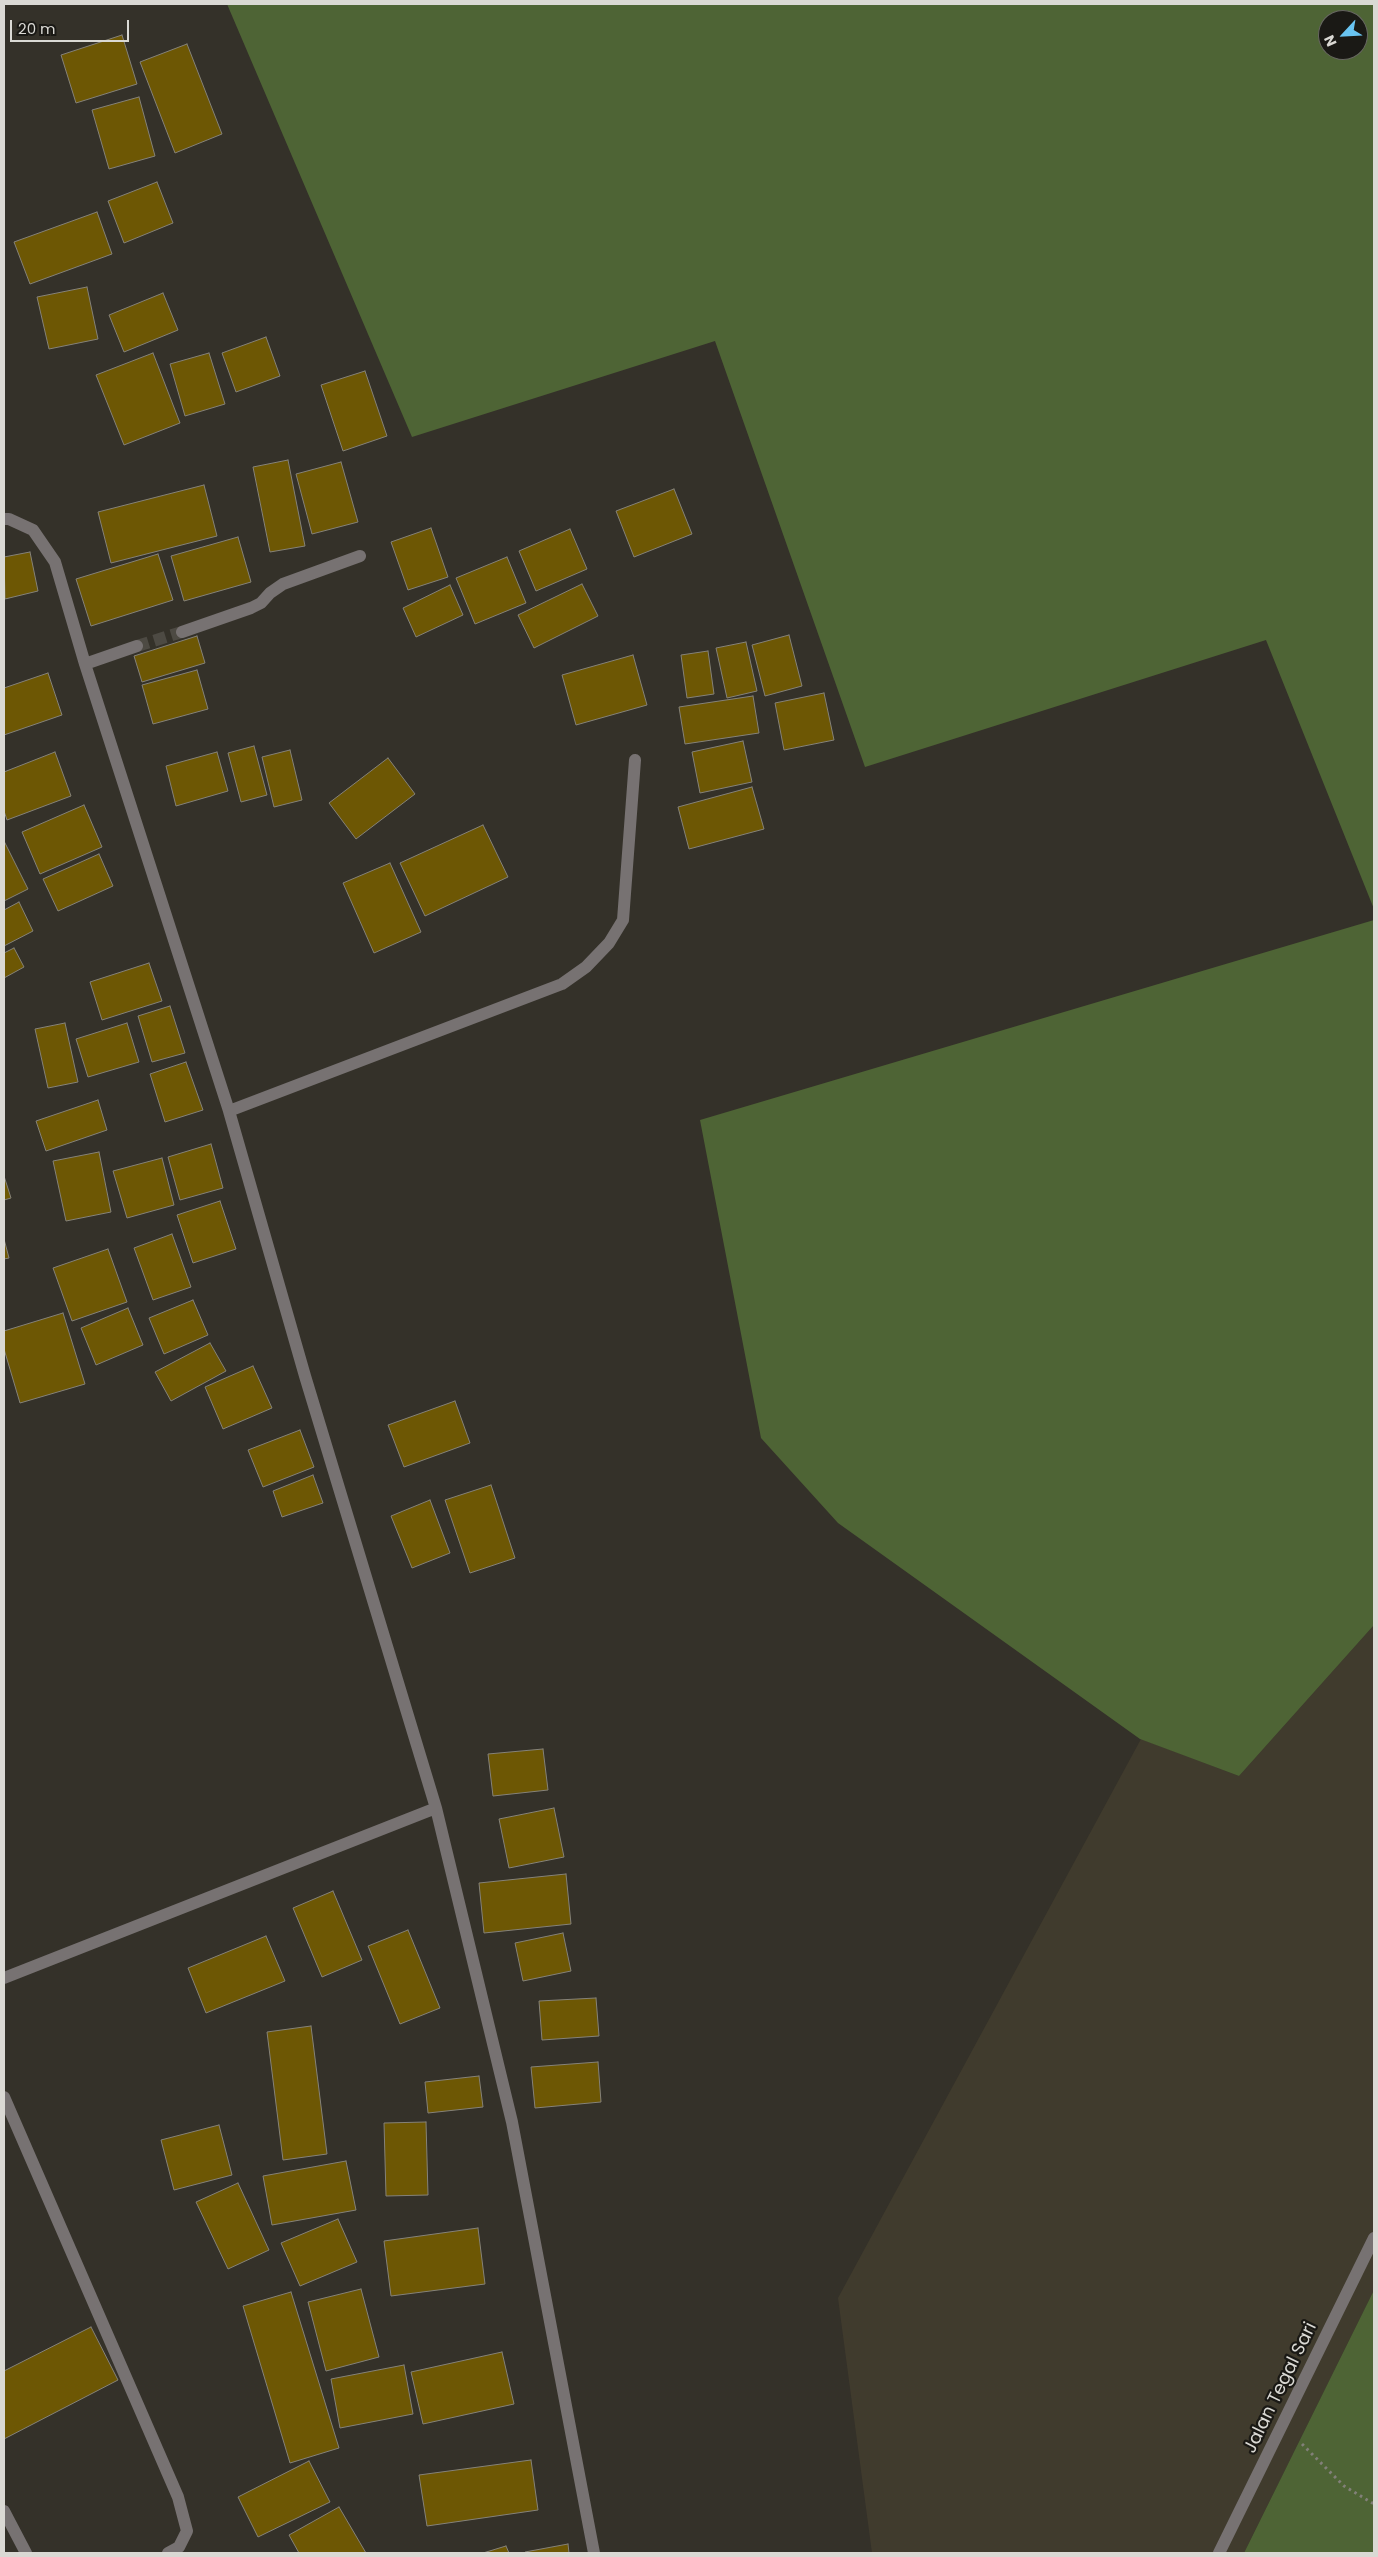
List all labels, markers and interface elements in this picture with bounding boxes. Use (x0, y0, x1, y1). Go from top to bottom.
scale bar (12, 10, 131, 42)
north arrow (1318, 10, 1368, 60)
text: 20 m (18, 18, 56, 39)
text: N (1319, 32, 1342, 50)
street label: Jalan Tegal Sari (1240, 2319, 1322, 2457)

